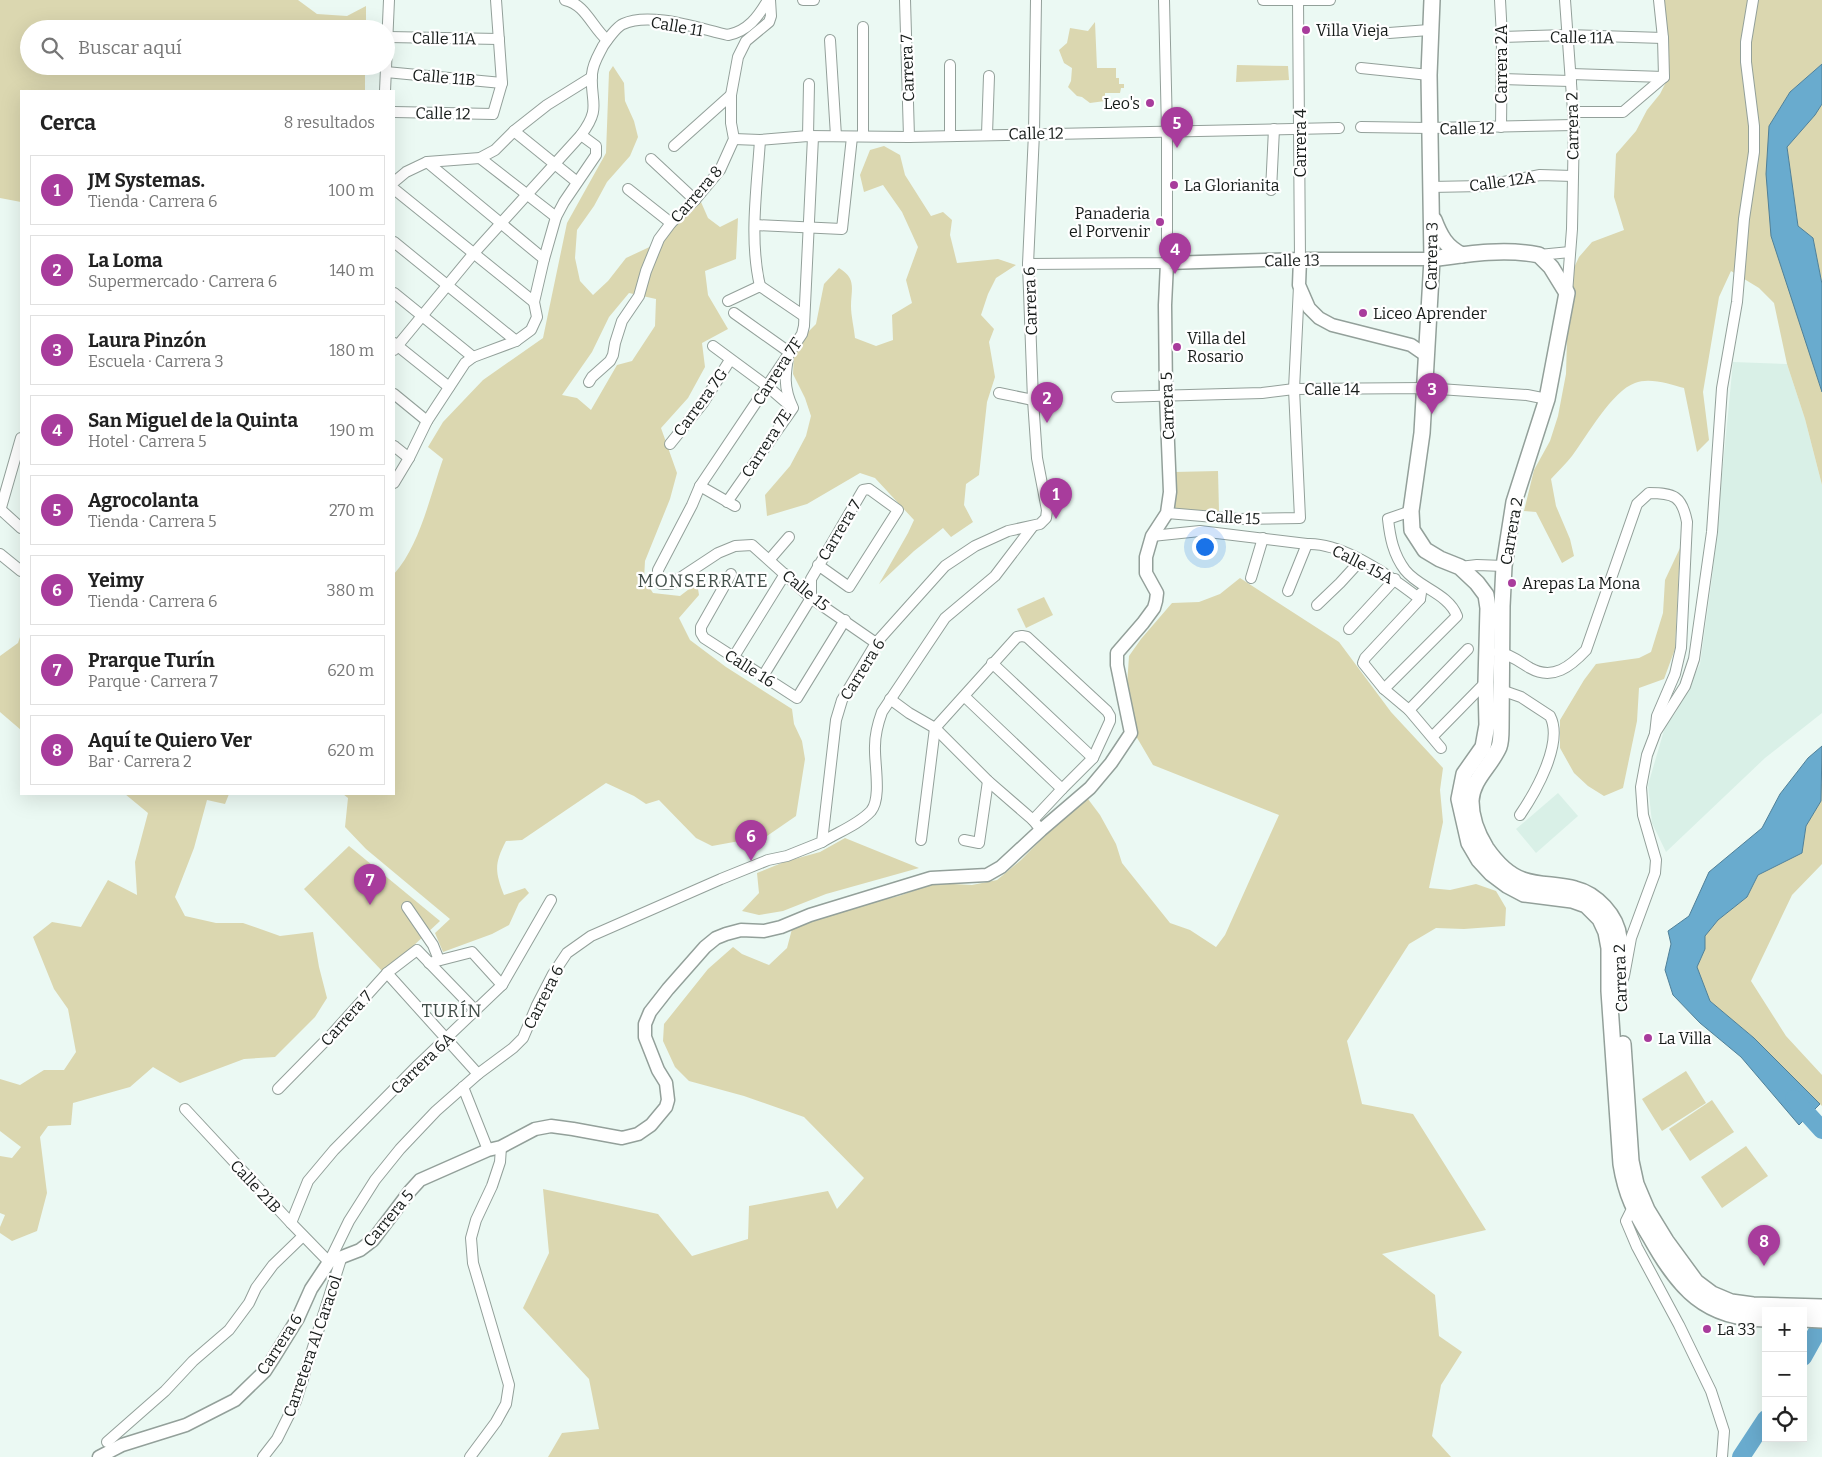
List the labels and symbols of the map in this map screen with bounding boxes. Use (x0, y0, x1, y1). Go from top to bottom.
street label: Calle 11 (649, 13, 705, 41)
place label: Villa Vieja (1316, 21, 1389, 40)
marker: Villa Vieja (1300, 24, 1312, 36)
street label: Carrera 2A (1492, 24, 1511, 104)
street label: Calle 11A (1550, 27, 1615, 48)
street label: Calle 11A (412, 28, 477, 49)
street label: Carrera 7 (897, 34, 918, 102)
street label: Calle 11B (412, 65, 476, 90)
street label: Carrera 2 (1562, 92, 1583, 160)
place label: Leo's (1103, 94, 1140, 113)
marker: Leo's (1144, 97, 1156, 109)
street label: Calle 12 (415, 104, 471, 123)
pin: 5 (1161, 107, 1193, 148)
street label: Carrera 4 (1291, 108, 1310, 177)
street label: Calle 12 (1439, 119, 1495, 138)
street label: Calle 12 (1008, 124, 1064, 143)
street label: Carrera 8 (667, 162, 726, 227)
street label: Calle 12A (1468, 167, 1537, 196)
place label: La Glorianita (1184, 176, 1280, 195)
marker: La Glorianita (1168, 179, 1180, 191)
place label: Panaderia el Porvenir (1069, 204, 1150, 241)
marker: Panaderia el Porvenir (1154, 216, 1166, 228)
street label: Carrera 3 (1421, 221, 1442, 291)
pin: 4 (1159, 233, 1191, 274)
street label: Calle 13 (1264, 251, 1320, 270)
street label: Carrera 6 (1020, 266, 1041, 336)
place label: Liceo Aprender (1373, 304, 1487, 323)
marker: Liceo Aprender (1357, 307, 1369, 319)
place label: Villa del Rosario (1187, 329, 1246, 366)
street label: Carrera 7F (749, 334, 806, 409)
marker: Villa del Rosario (1171, 341, 1183, 353)
street label: Carrera 7G (669, 364, 732, 440)
street label: Carrera 5 (1157, 372, 1178, 440)
pin: 3 (1416, 373, 1448, 414)
street label: Calle 14 (1304, 380, 1361, 399)
pin: 2 (1031, 382, 1063, 423)
street label: Carrera 7E (737, 406, 796, 481)
pin: 1 (1040, 478, 1072, 519)
street label: Carrera 7 (814, 496, 865, 564)
street label: Carrera 2 (1496, 496, 1527, 566)
street label: Calle 15 (1205, 507, 1261, 528)
your location (1192, 534, 1218, 560)
street label: Calle 15A (1329, 541, 1397, 588)
street label: Calle 15 (778, 566, 833, 615)
district label: MONSERRATE (637, 570, 769, 592)
place label: Arepas La Mona (1522, 574, 1641, 593)
marker: Arepas La Mona (1506, 577, 1518, 589)
street label: Carrera 6 (836, 635, 889, 704)
street label: Calle 16 (721, 646, 778, 691)
pin: 6 (735, 820, 767, 861)
pin: 7 (354, 864, 386, 905)
street label: Carrera 2 (1610, 944, 1631, 1012)
street label: Carrera 6 (519, 962, 568, 1032)
street label: Carrera 7 (317, 987, 376, 1050)
district label: TURÍN (421, 999, 483, 1022)
street label: Carrera 6A (387, 1028, 458, 1098)
place label: La Villa (1658, 1029, 1712, 1048)
marker: La Villa (1642, 1032, 1654, 1044)
street label: Calle 21B (226, 1156, 285, 1217)
street label: Carrera 5 (359, 1186, 418, 1251)
pin: 8 (1748, 1225, 1780, 1266)
street label: Carretera Al Caracol (279, 1272, 346, 1420)
street label: Carrera 6 (253, 1310, 306, 1378)
place label: La 33 (1717, 1320, 1756, 1339)
marker: La 33 (1701, 1323, 1713, 1335)

